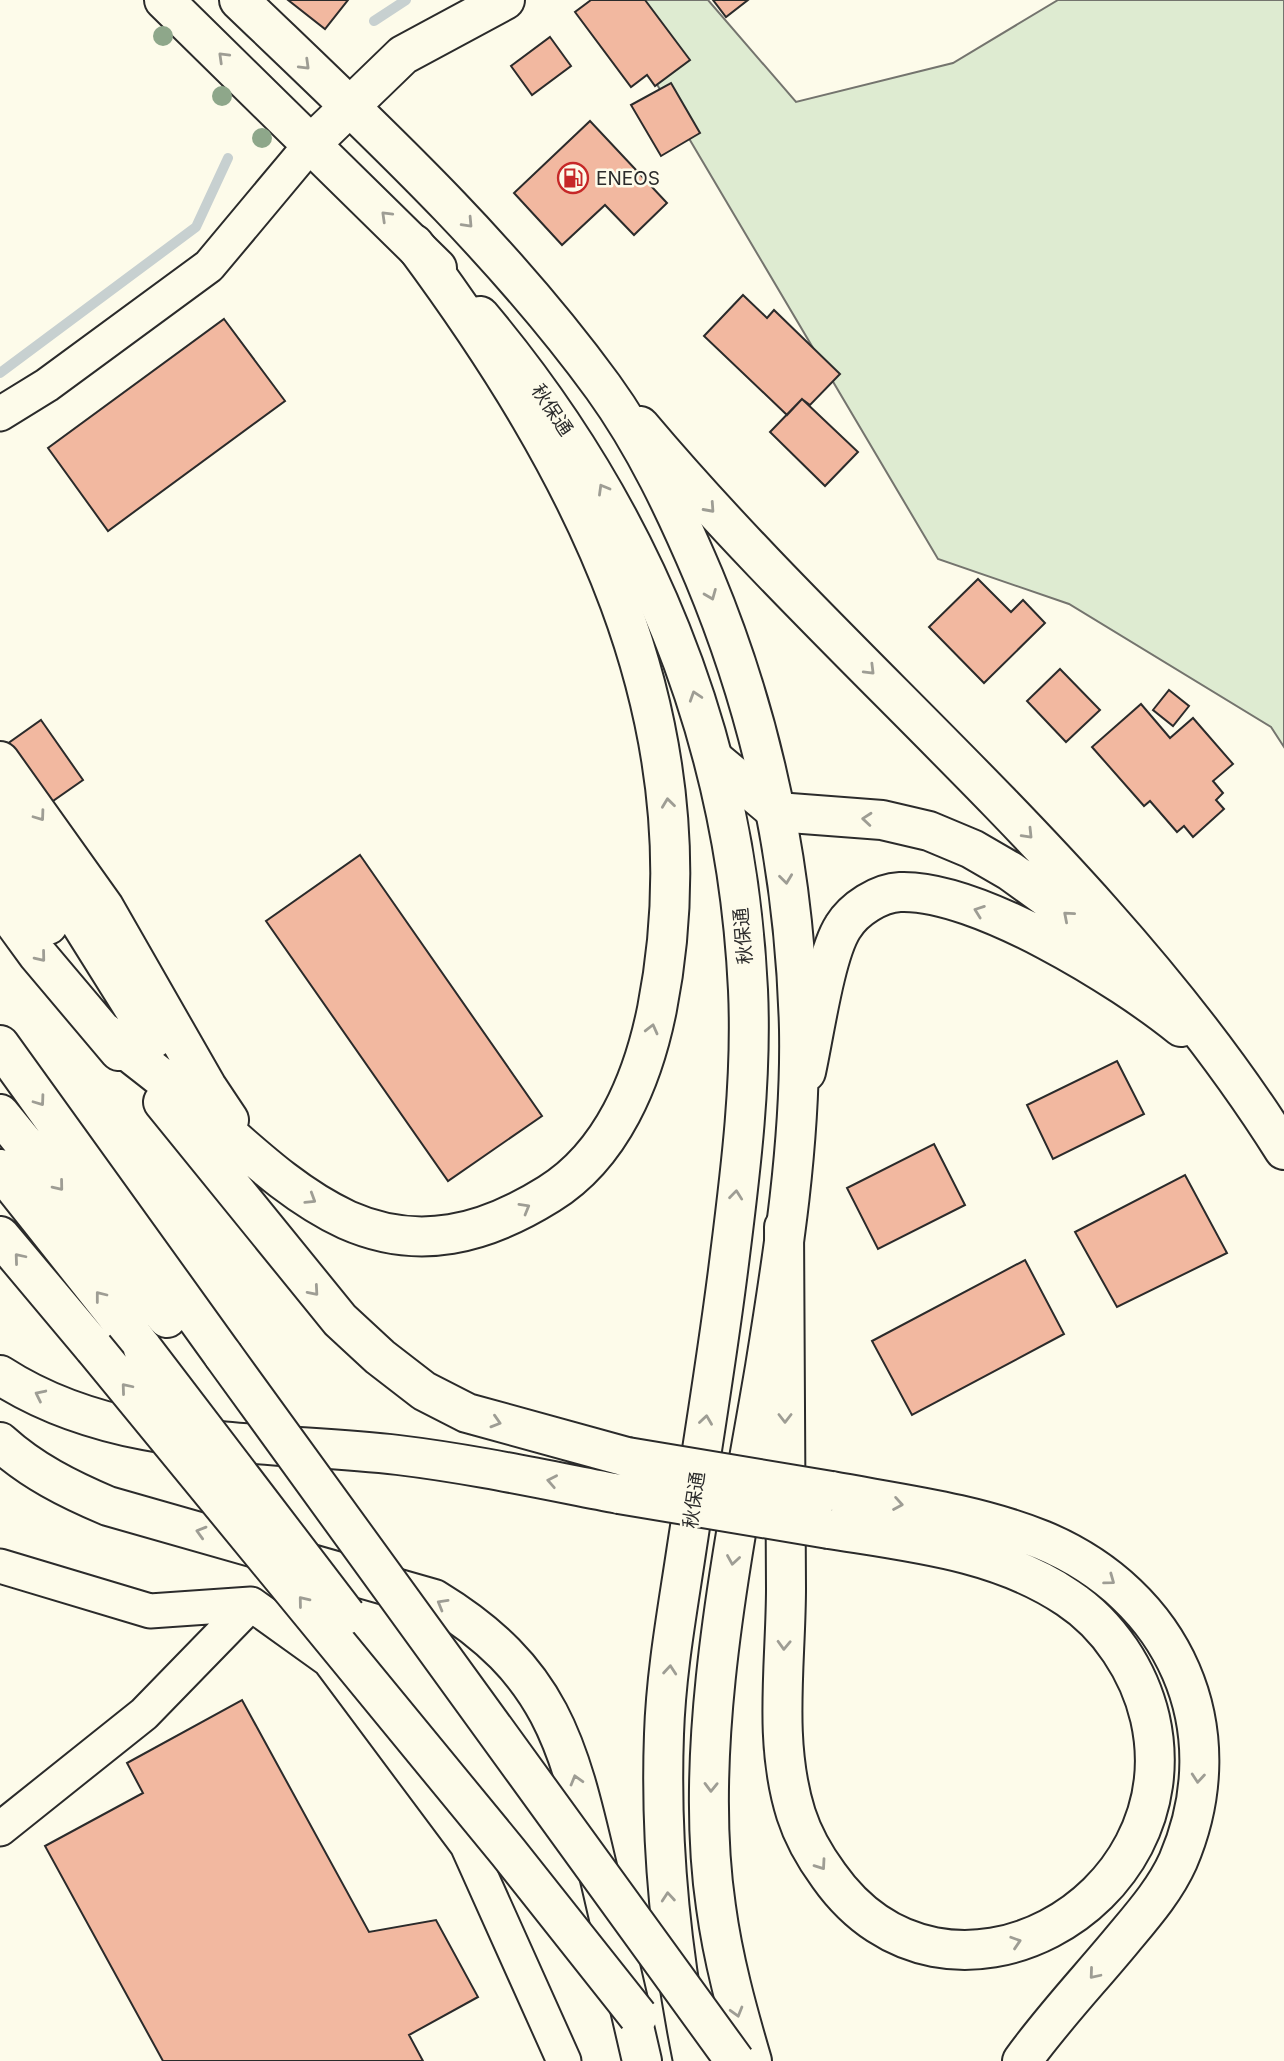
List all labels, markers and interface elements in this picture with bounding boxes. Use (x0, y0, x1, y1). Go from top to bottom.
one-way arrow (218, 52, 231, 65)
one-way arrow (297, 56, 310, 69)
fuel station icon: ENEOS (556, 161, 590, 195)
place label: ENEOS (596, 167, 660, 190)
one-way arrow (381, 211, 394, 224)
one-way arrow (460, 215, 472, 228)
street label: 秋保通 (527, 380, 577, 440)
one-way arrow (598, 483, 611, 496)
one-way arrow (702, 500, 714, 513)
one-way arrow (703, 589, 717, 601)
one-way arrow (861, 662, 874, 675)
one-way arrow (689, 690, 703, 703)
one-way arrow (660, 797, 675, 809)
one-way arrow (32, 809, 44, 821)
one-way arrow (861, 812, 872, 827)
one-way arrow (1020, 826, 1033, 839)
one-way arrow (779, 873, 794, 885)
one-way arrow (974, 905, 986, 919)
street label: 秋保通 (729, 907, 757, 965)
one-way arrow (1064, 912, 1077, 924)
one-way arrow (32, 950, 45, 962)
one-way arrow (644, 1023, 658, 1035)
one-way arrow (32, 1093, 44, 1106)
one-way arrow (51, 1177, 63, 1190)
one-way arrow (729, 1189, 744, 1201)
one-way arrow (303, 1191, 316, 1204)
one-way arrow (518, 1203, 531, 1216)
one-way arrow (14, 1254, 27, 1266)
one-way arrow (306, 1283, 318, 1296)
one-way arrow (96, 1291, 109, 1304)
one-way arrow (122, 1383, 135, 1395)
one-way arrow (35, 1390, 47, 1404)
one-way arrow (490, 1413, 502, 1428)
one-way arrow (777, 1413, 793, 1423)
one-way arrow (698, 1414, 713, 1426)
street label: 秋保通 (679, 1470, 709, 1530)
one-way arrow (546, 1474, 558, 1489)
one-way arrow (892, 1495, 904, 1510)
one-way arrow (195, 1526, 207, 1540)
one-way arrow (726, 1555, 741, 1566)
one-way arrow (1102, 1572, 1114, 1584)
one-way arrow (298, 1596, 311, 1608)
one-way arrow (436, 1599, 449, 1612)
one-way arrow (777, 1640, 792, 1651)
one-way arrow (662, 1664, 677, 1675)
one-way arrow (1191, 1773, 1206, 1784)
one-way arrow (570, 1774, 584, 1786)
one-way arrow (703, 1782, 719, 1792)
one-way arrow (813, 1857, 825, 1870)
one-way arrow (661, 1891, 676, 1902)
one-way arrow (1009, 1936, 1022, 1950)
one-way arrow (1090, 1966, 1102, 1979)
one-way arrow (729, 2006, 744, 2018)

